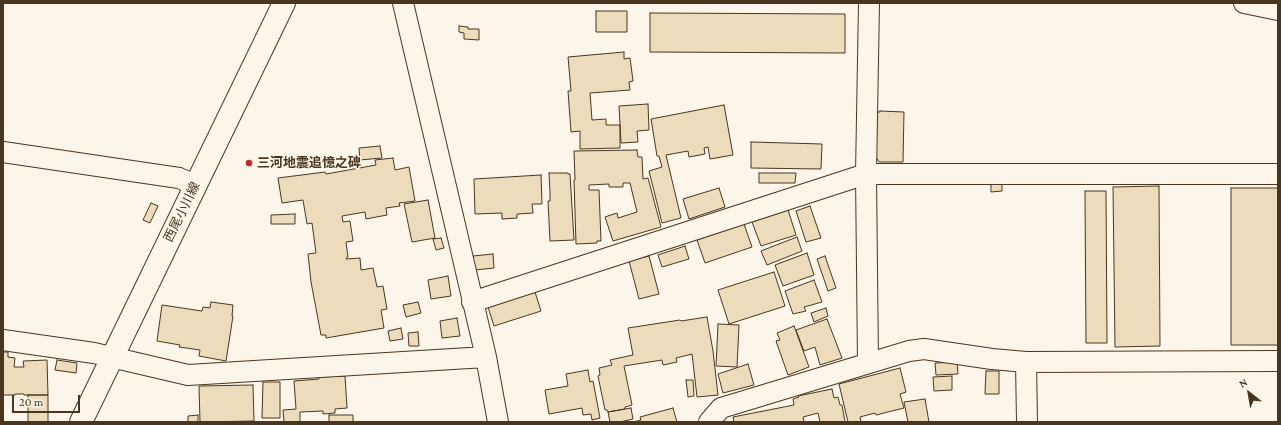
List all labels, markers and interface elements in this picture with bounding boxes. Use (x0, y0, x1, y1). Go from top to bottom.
place label: 三河地震追憶之碑 (257, 155, 361, 171)
marker: 三河地震追憶之碑 (244, 158, 254, 168)
street label: 西尾小川線 (161, 179, 203, 245)
north arrow (1229, 373, 1269, 413)
text: N (1237, 376, 1249, 390)
scale bar (14, 387, 82, 413)
text: 20 m (19, 395, 43, 409)

